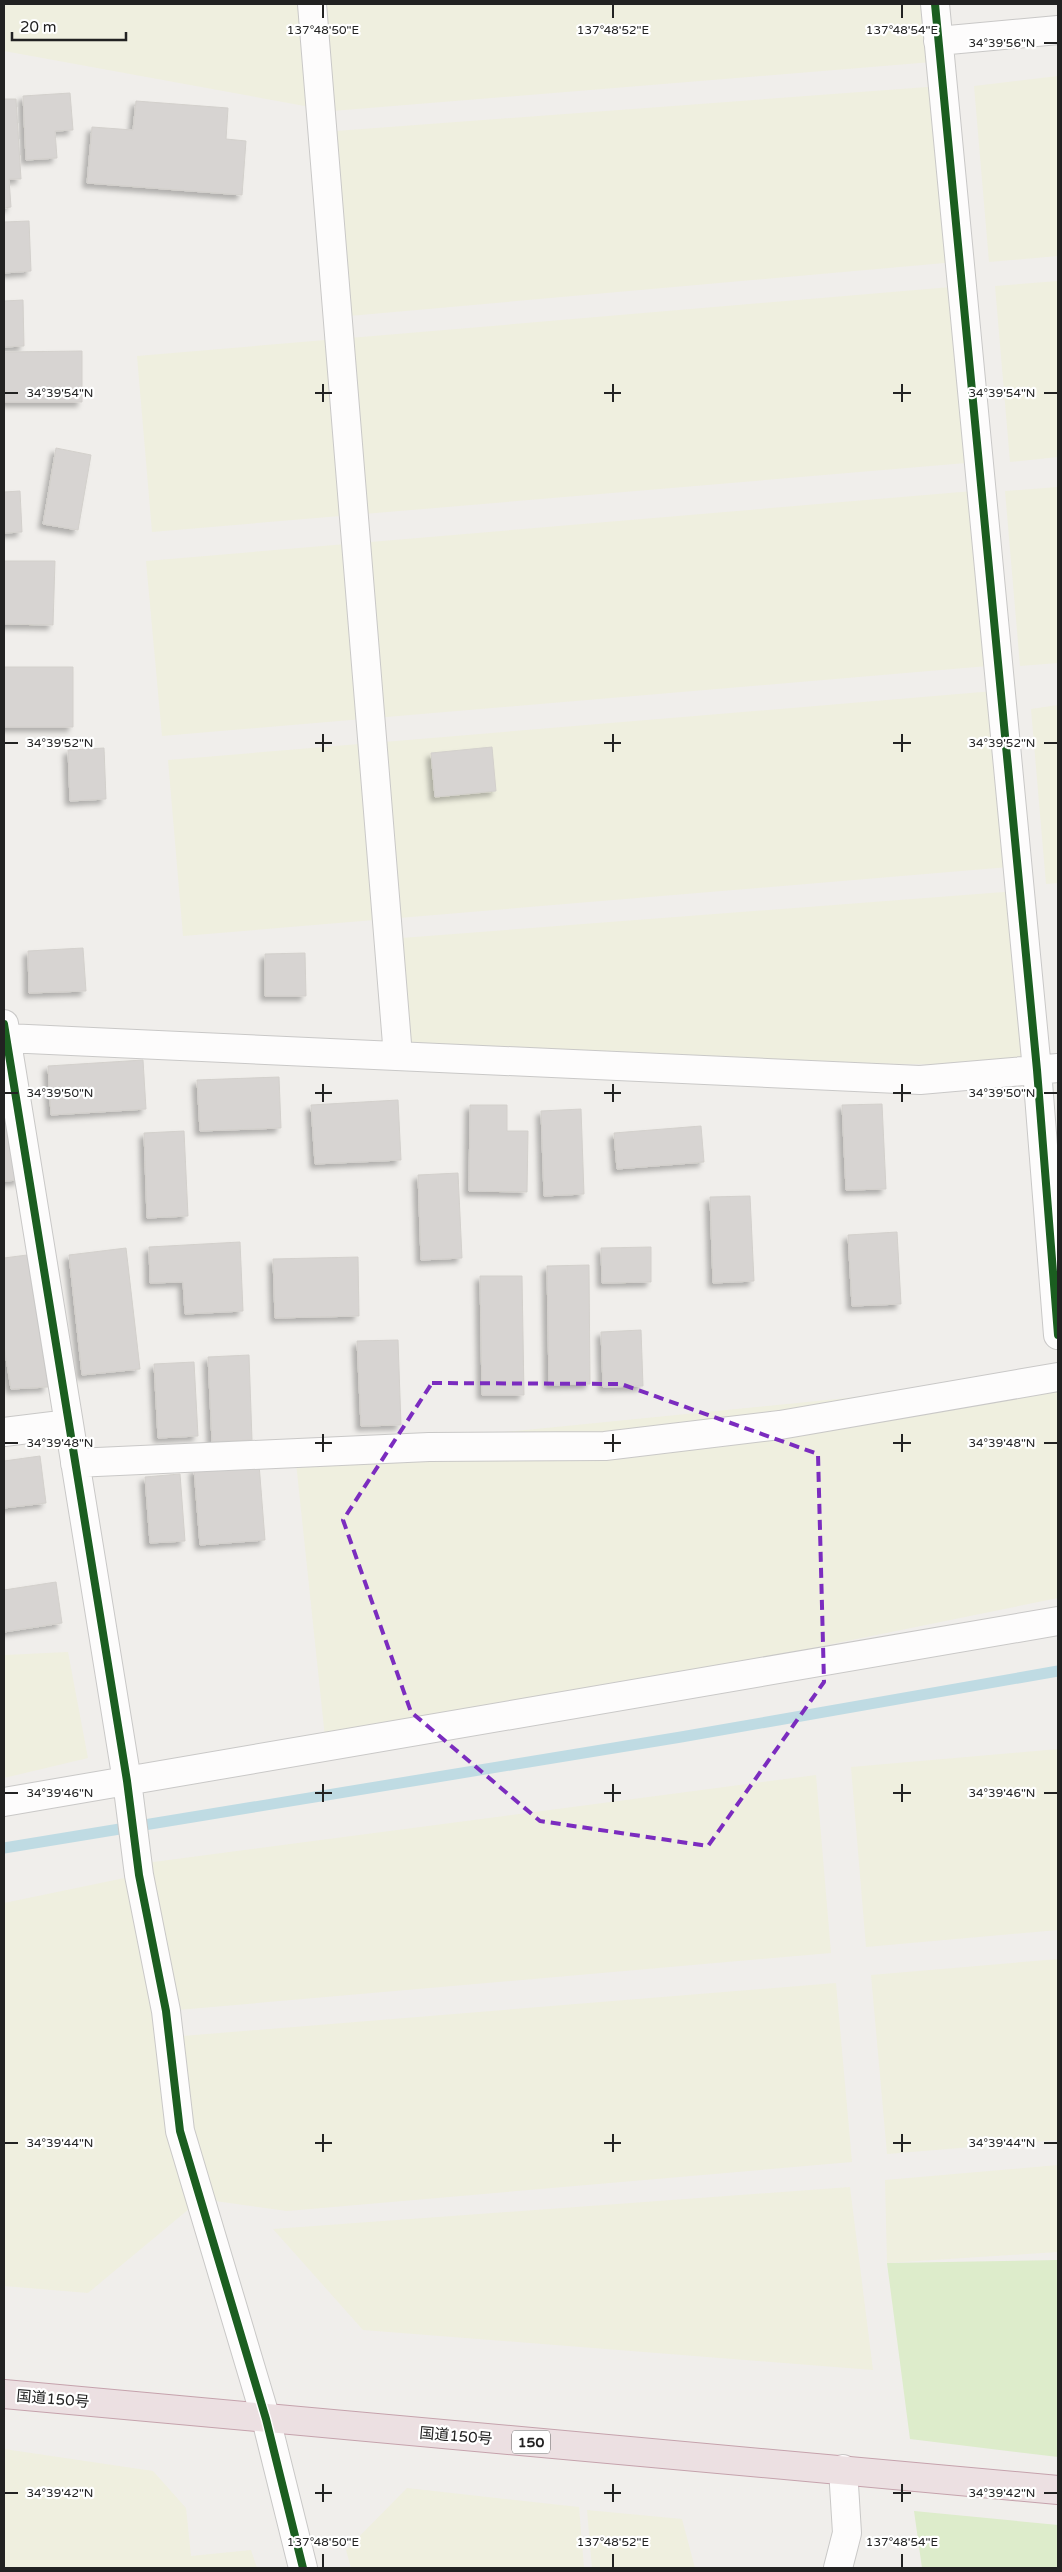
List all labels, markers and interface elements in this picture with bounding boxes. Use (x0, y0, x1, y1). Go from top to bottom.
scale bar (12, 10, 126, 42)
text: 20 m (20, 18, 57, 36)
text: 137°48'50"E (287, 23, 359, 37)
text: 137°48'52"E (577, 23, 649, 37)
text: 137°48'54"E (866, 23, 938, 37)
text: 34°39'56"N (969, 36, 1036, 50)
text: 34°39'54"N (27, 386, 94, 400)
text: 34°39'54"N (969, 386, 1036, 400)
text: 34°39'52"N (27, 736, 94, 750)
text: 34°39'52"N (969, 736, 1036, 750)
text: 34°39'50"N (27, 1086, 94, 1100)
text: 34°39'50"N (969, 1086, 1036, 1100)
text: 34°39'48"N (27, 1436, 94, 1450)
text: 34°39'48"N (969, 1436, 1036, 1450)
text: 34°39'46"N (27, 1786, 94, 1800)
text: 34°39'46"N (969, 1786, 1036, 1800)
text: 34°39'44"N (27, 2136, 94, 2150)
text: 34°39'44"N (969, 2136, 1036, 2150)
street label: 国道150号 (16, 2387, 90, 2411)
street label: 国道150号 (419, 2424, 493, 2448)
road number: 150 (512, 2430, 550, 2454)
text: 34°39'42"N (27, 2486, 94, 2500)
text: 34°39'42"N (969, 2486, 1036, 2500)
text: 137°48'50"E (287, 2535, 359, 2549)
text: 137°48'52"E (577, 2535, 649, 2549)
text: 137°48'54"E (866, 2535, 938, 2549)

